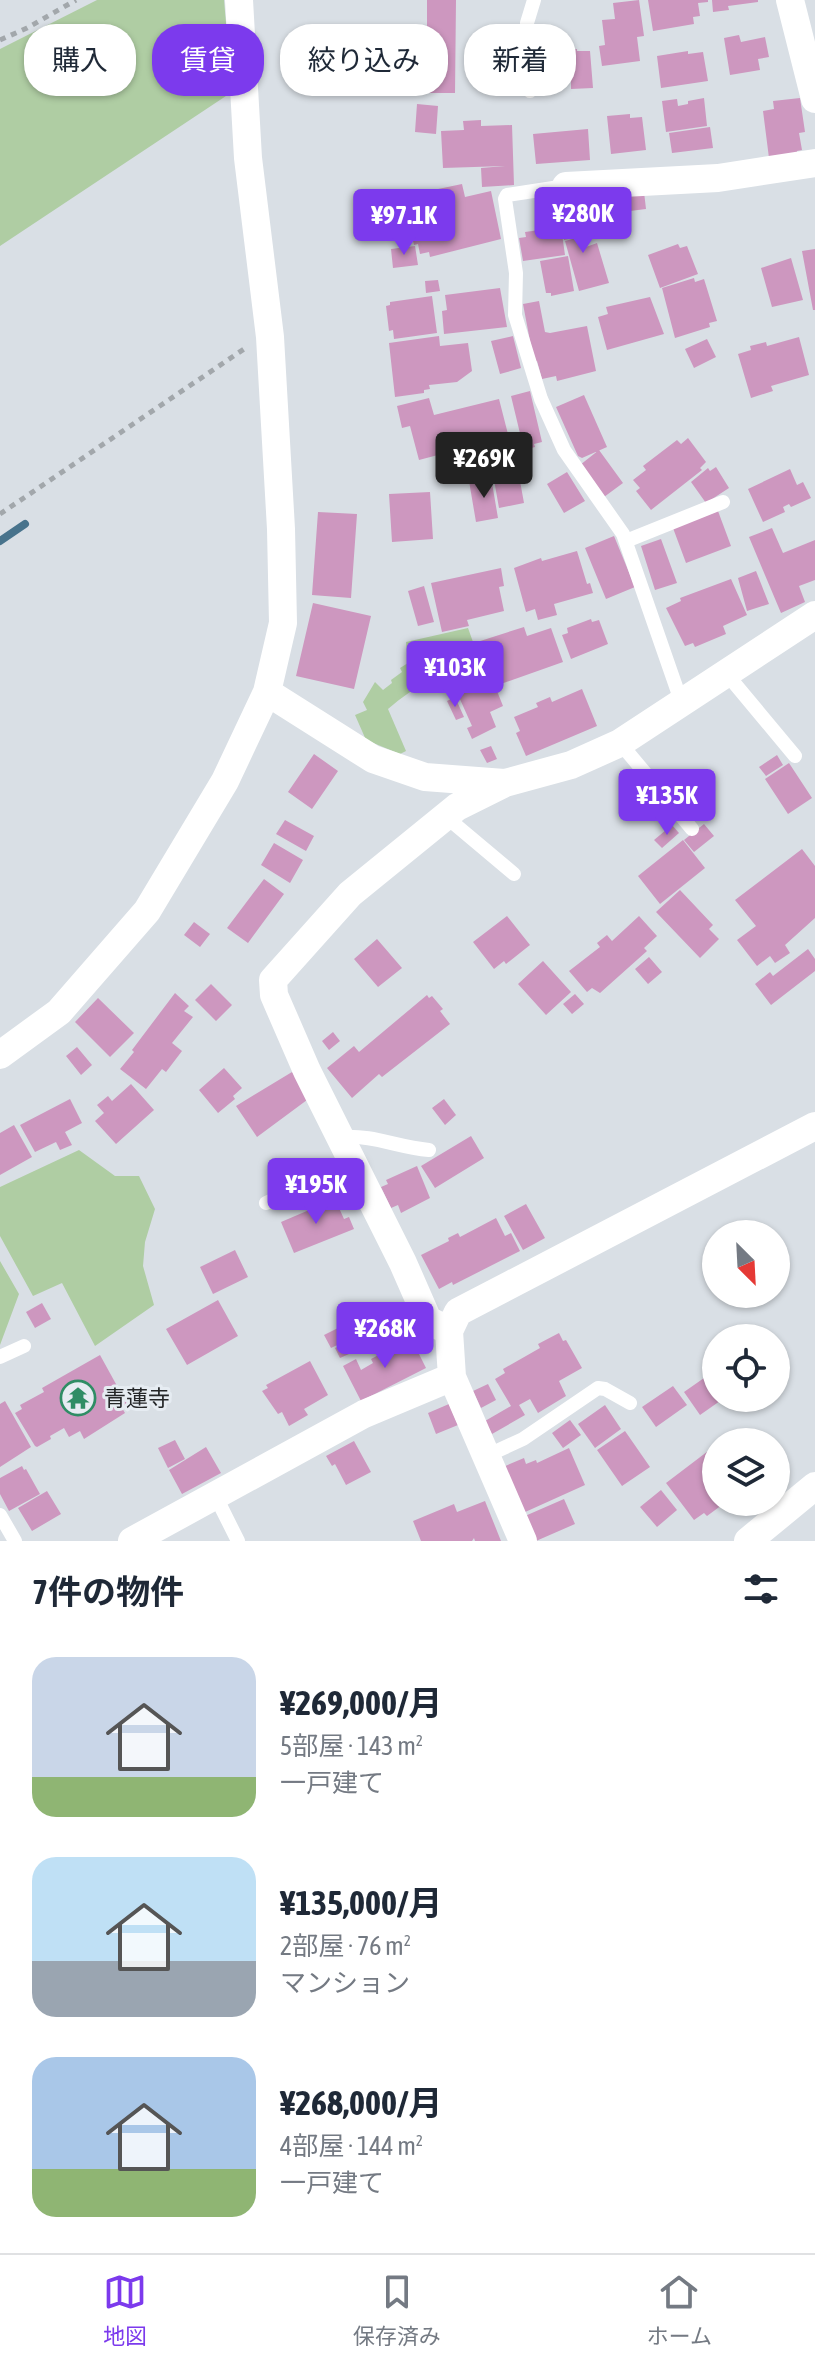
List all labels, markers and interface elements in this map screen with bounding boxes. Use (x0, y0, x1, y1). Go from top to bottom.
chip: 購入 (24, 24, 136, 96)
chip: 賃貸 (152, 24, 264, 96)
chip: 絞り込み (280, 24, 448, 96)
chip: 新着 (464, 24, 576, 96)
pin: ¥280K (527, 187, 639, 255)
pin: ¥97.1K (339, 189, 469, 257)
text: ¥280K (553, 198, 613, 228)
text: ¥97.1K (371, 200, 437, 230)
pin: ¥269K (428, 432, 540, 500)
text: ¥269K (454, 443, 514, 473)
pin: ¥103K (399, 641, 511, 709)
text: ¥103K (425, 652, 485, 682)
pin: ¥135K (611, 769, 723, 837)
text: ¥135K (637, 780, 697, 810)
pin: ¥195K (260, 1158, 372, 1226)
text: ¥195K (286, 1169, 346, 1199)
north arrow (702, 1220, 790, 1308)
map controls (702, 1220, 790, 1516)
pin: ¥268K (329, 1302, 441, 1370)
text: ¥268K (355, 1313, 415, 1343)
button: locate (702, 1324, 790, 1412)
temple icon: 青蓮寺 (59, 1379, 97, 1417)
place label: 青蓮寺 (104, 1385, 170, 1411)
button: layers (702, 1428, 790, 1516)
icon: filters (739, 1567, 783, 1611)
text: 7件の物件 (32, 1572, 184, 1611)
text: ¥269,000/月 (280, 1683, 443, 1722)
icon: home (96, 1689, 192, 1785)
text: 5部屋 · 143 m² (280, 1731, 423, 1761)
text: 一戸建て (280, 1768, 384, 1798)
text: ¥135,000/月 (280, 1883, 443, 1922)
icon: home (96, 1889, 192, 1985)
text: 2部屋 · 76 m² (280, 1931, 411, 1961)
text: マンション (280, 1968, 410, 1998)
text: ¥268,000/月 (280, 2083, 443, 2122)
icon: home (96, 2089, 192, 2185)
text: 4部屋 · 144 m² (280, 2131, 423, 2161)
text: 一戸建て (280, 2168, 384, 2198)
tab: 地図 (103, 2270, 147, 2350)
tab: 保存済み (353, 2270, 441, 2350)
tab: ホーム (647, 2270, 712, 2350)

